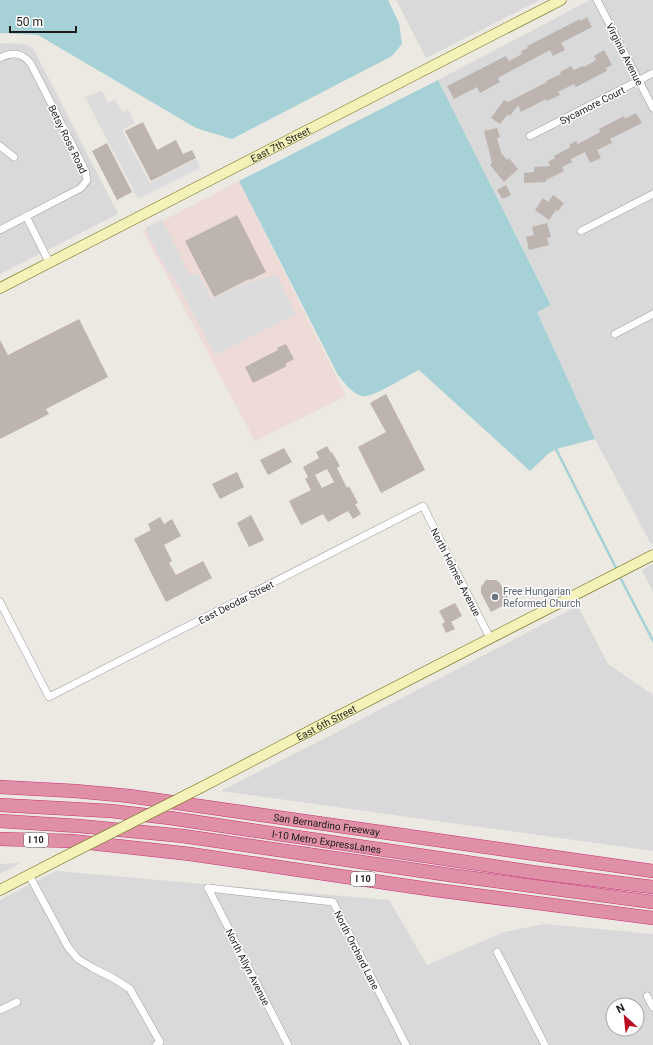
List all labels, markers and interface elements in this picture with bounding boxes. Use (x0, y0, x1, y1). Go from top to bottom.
scale bar (10, 8, 76, 34)
text: 50 m (16, 15, 43, 29)
street label: Virginia Avenue (604, 21, 645, 87)
street label: Sycamore Court (558, 84, 627, 127)
street label: Betsy Ross Road (46, 103, 89, 175)
street label: East 7th Street (249, 125, 312, 164)
street label: North Holmes Avenue (429, 526, 483, 618)
street label: East Deodar Street (197, 579, 276, 626)
place label: Free Hungarian Reformed Church (503, 586, 581, 609)
marker: Free Hungarian Reformed Church (490, 592, 500, 602)
street label: East 6th Street (295, 703, 358, 743)
street label: San Bernardino Freeway (273, 812, 381, 838)
street label: I-10 Metro ExpressLanes (271, 828, 382, 855)
road number: I 10 (24, 833, 48, 847)
road number: I 10 (351, 872, 375, 886)
street label: North Orchard Lane (332, 909, 381, 992)
street label: North Allyn Avenue (223, 927, 272, 1007)
north arrow (605, 997, 645, 1037)
text: N (614, 1001, 627, 1016)

